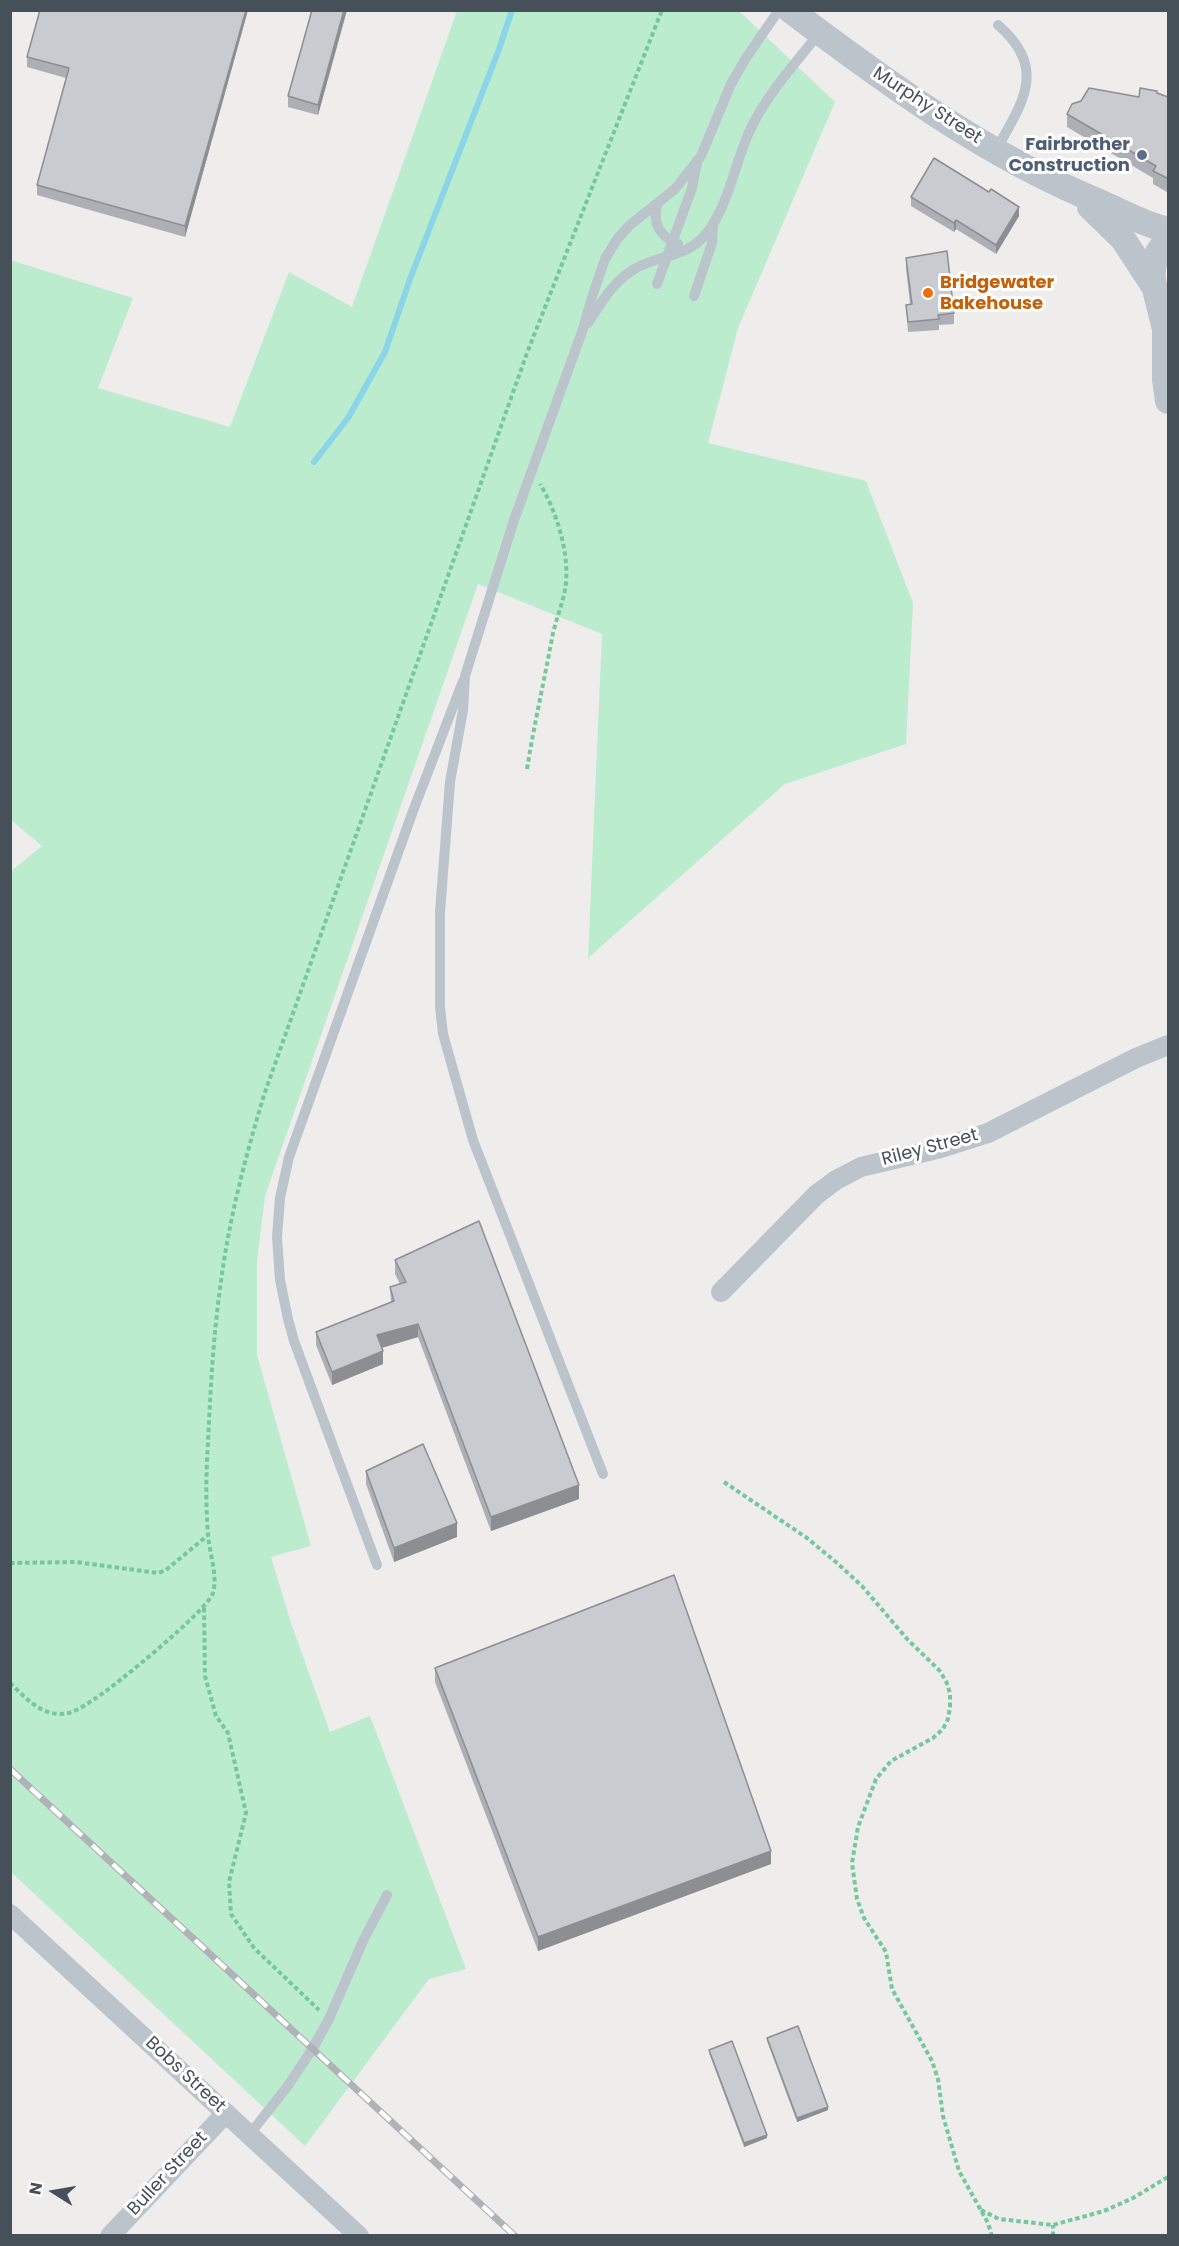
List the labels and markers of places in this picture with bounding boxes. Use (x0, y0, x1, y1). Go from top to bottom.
place label: Fairbrother Construction (1008, 134, 1130, 176)
marker: Fairbrother Construction (1135, 148, 1149, 162)
place label: Bridgewater Bakehouse (940, 272, 1054, 314)
marker: Bridgewater Bakehouse (921, 286, 935, 300)

